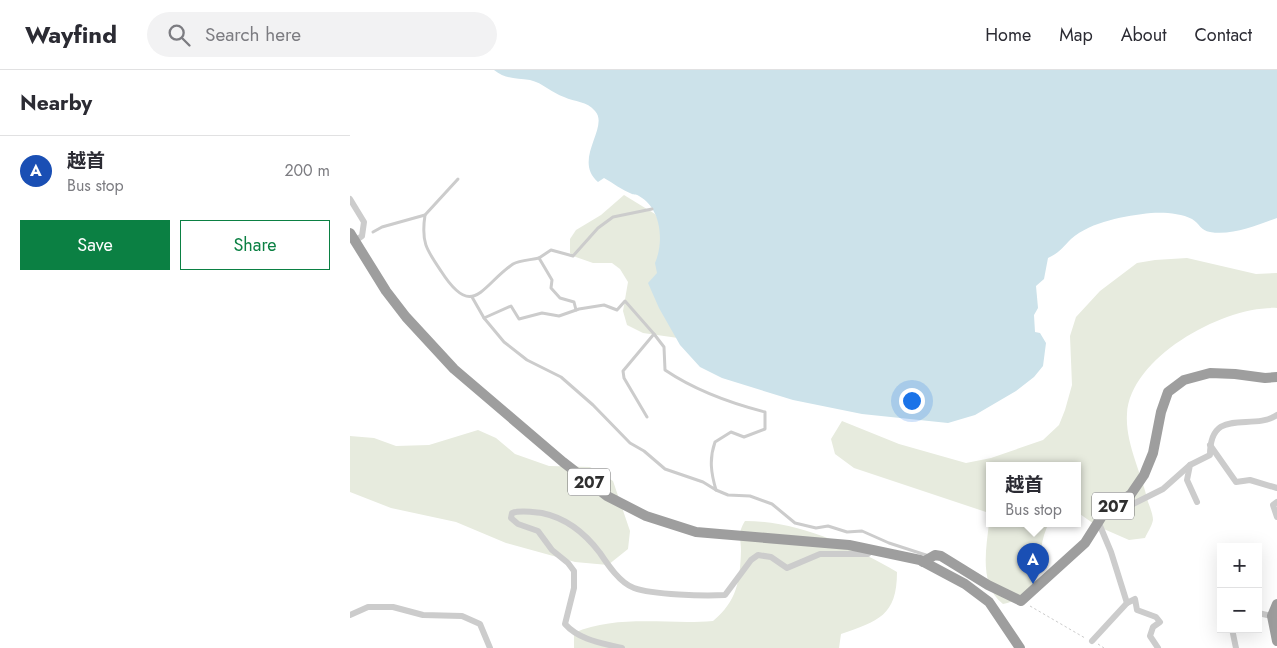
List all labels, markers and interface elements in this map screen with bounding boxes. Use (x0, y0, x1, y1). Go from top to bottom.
search box (147, 12, 497, 57)
text: Wayfind (25, 17, 117, 52)
icon: search (165, 21, 193, 49)
text: Search here (205, 21, 301, 48)
text: Home (985, 22, 1031, 48)
text: Map (1059, 22, 1093, 48)
text: About (1121, 22, 1166, 48)
text: Contact (1194, 22, 1252, 48)
text: Nearby (20, 88, 92, 118)
text: 越首 (67, 147, 105, 174)
text: A (30, 159, 42, 182)
text: 200 m (284, 159, 330, 182)
text: Bus stop (67, 174, 124, 197)
button: Save (20, 220, 170, 270)
button: Share (180, 220, 330, 270)
your location (899, 388, 925, 414)
popup (986, 462, 1081, 527)
road number: 207 (568, 468, 610, 496)
text: 越首 (1005, 471, 1043, 498)
road number: 207 (1092, 492, 1134, 520)
text: Bus stop (1005, 498, 1062, 521)
pin: A (1017, 543, 1049, 584)
map controls (1217, 543, 1262, 633)
button: + (1217, 543, 1262, 588)
button: − (1217, 588, 1262, 633)

